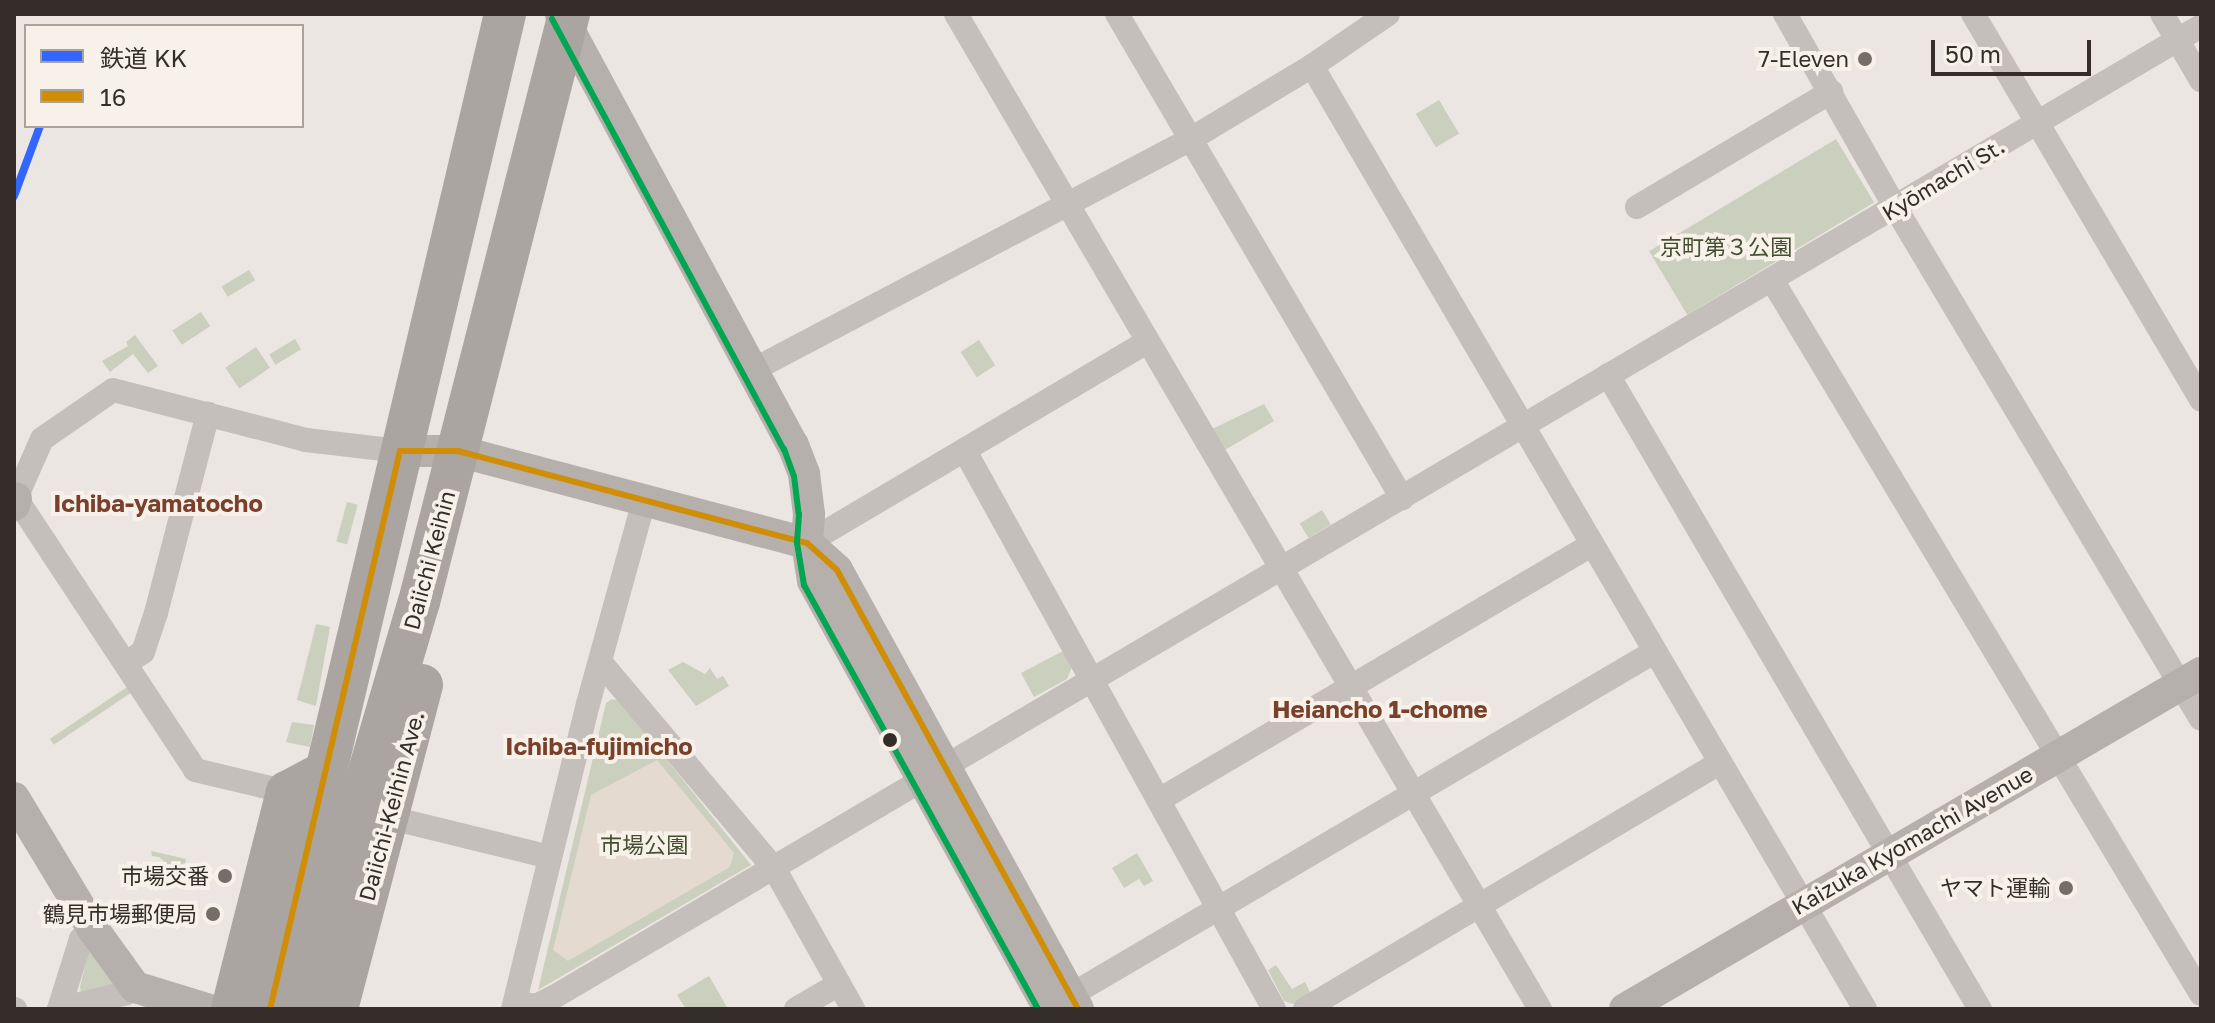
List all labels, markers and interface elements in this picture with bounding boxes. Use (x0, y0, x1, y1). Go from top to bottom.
legend (24, 24, 304, 128)
scale bar (1935, 24, 2095, 74)
text: 50 m (1945, 39, 2001, 68)
text: 鉄道 KK (100, 43, 187, 72)
place label: 7-Eleven (1758, 46, 1849, 72)
marker: 7-Eleven (1856, 50, 1874, 68)
text: 16 (100, 82, 126, 111)
street label: Kyōmachi St. (1877, 132, 2009, 226)
park label: 京町第３公園 (1660, 234, 1792, 260)
street label: Daiichi Keihin (398, 488, 460, 632)
district label: Ichiba-yamatocho (53, 489, 263, 517)
district label: Heiancho 1-chome (1272, 695, 1488, 723)
street label: Daiichi-Keihin Ave. (353, 708, 429, 904)
district label: Ichiba-fujimicho (505, 732, 693, 760)
unlabelled marker (882, 732, 898, 748)
street label: Kaizuka Kyomachi Avenue (1787, 760, 2037, 920)
park label: 市場公園 (600, 832, 688, 858)
place label: 市場交番 (121, 863, 209, 889)
marker: 市場交番 (216, 867, 234, 885)
place label: ヤマト運輸 (1940, 875, 2050, 901)
marker: ヤマト運輸 (2057, 879, 2075, 897)
place label: 鶴見市場郵便局 (43, 901, 197, 927)
marker: 鶴見市場郵便局 (204, 905, 222, 923)

